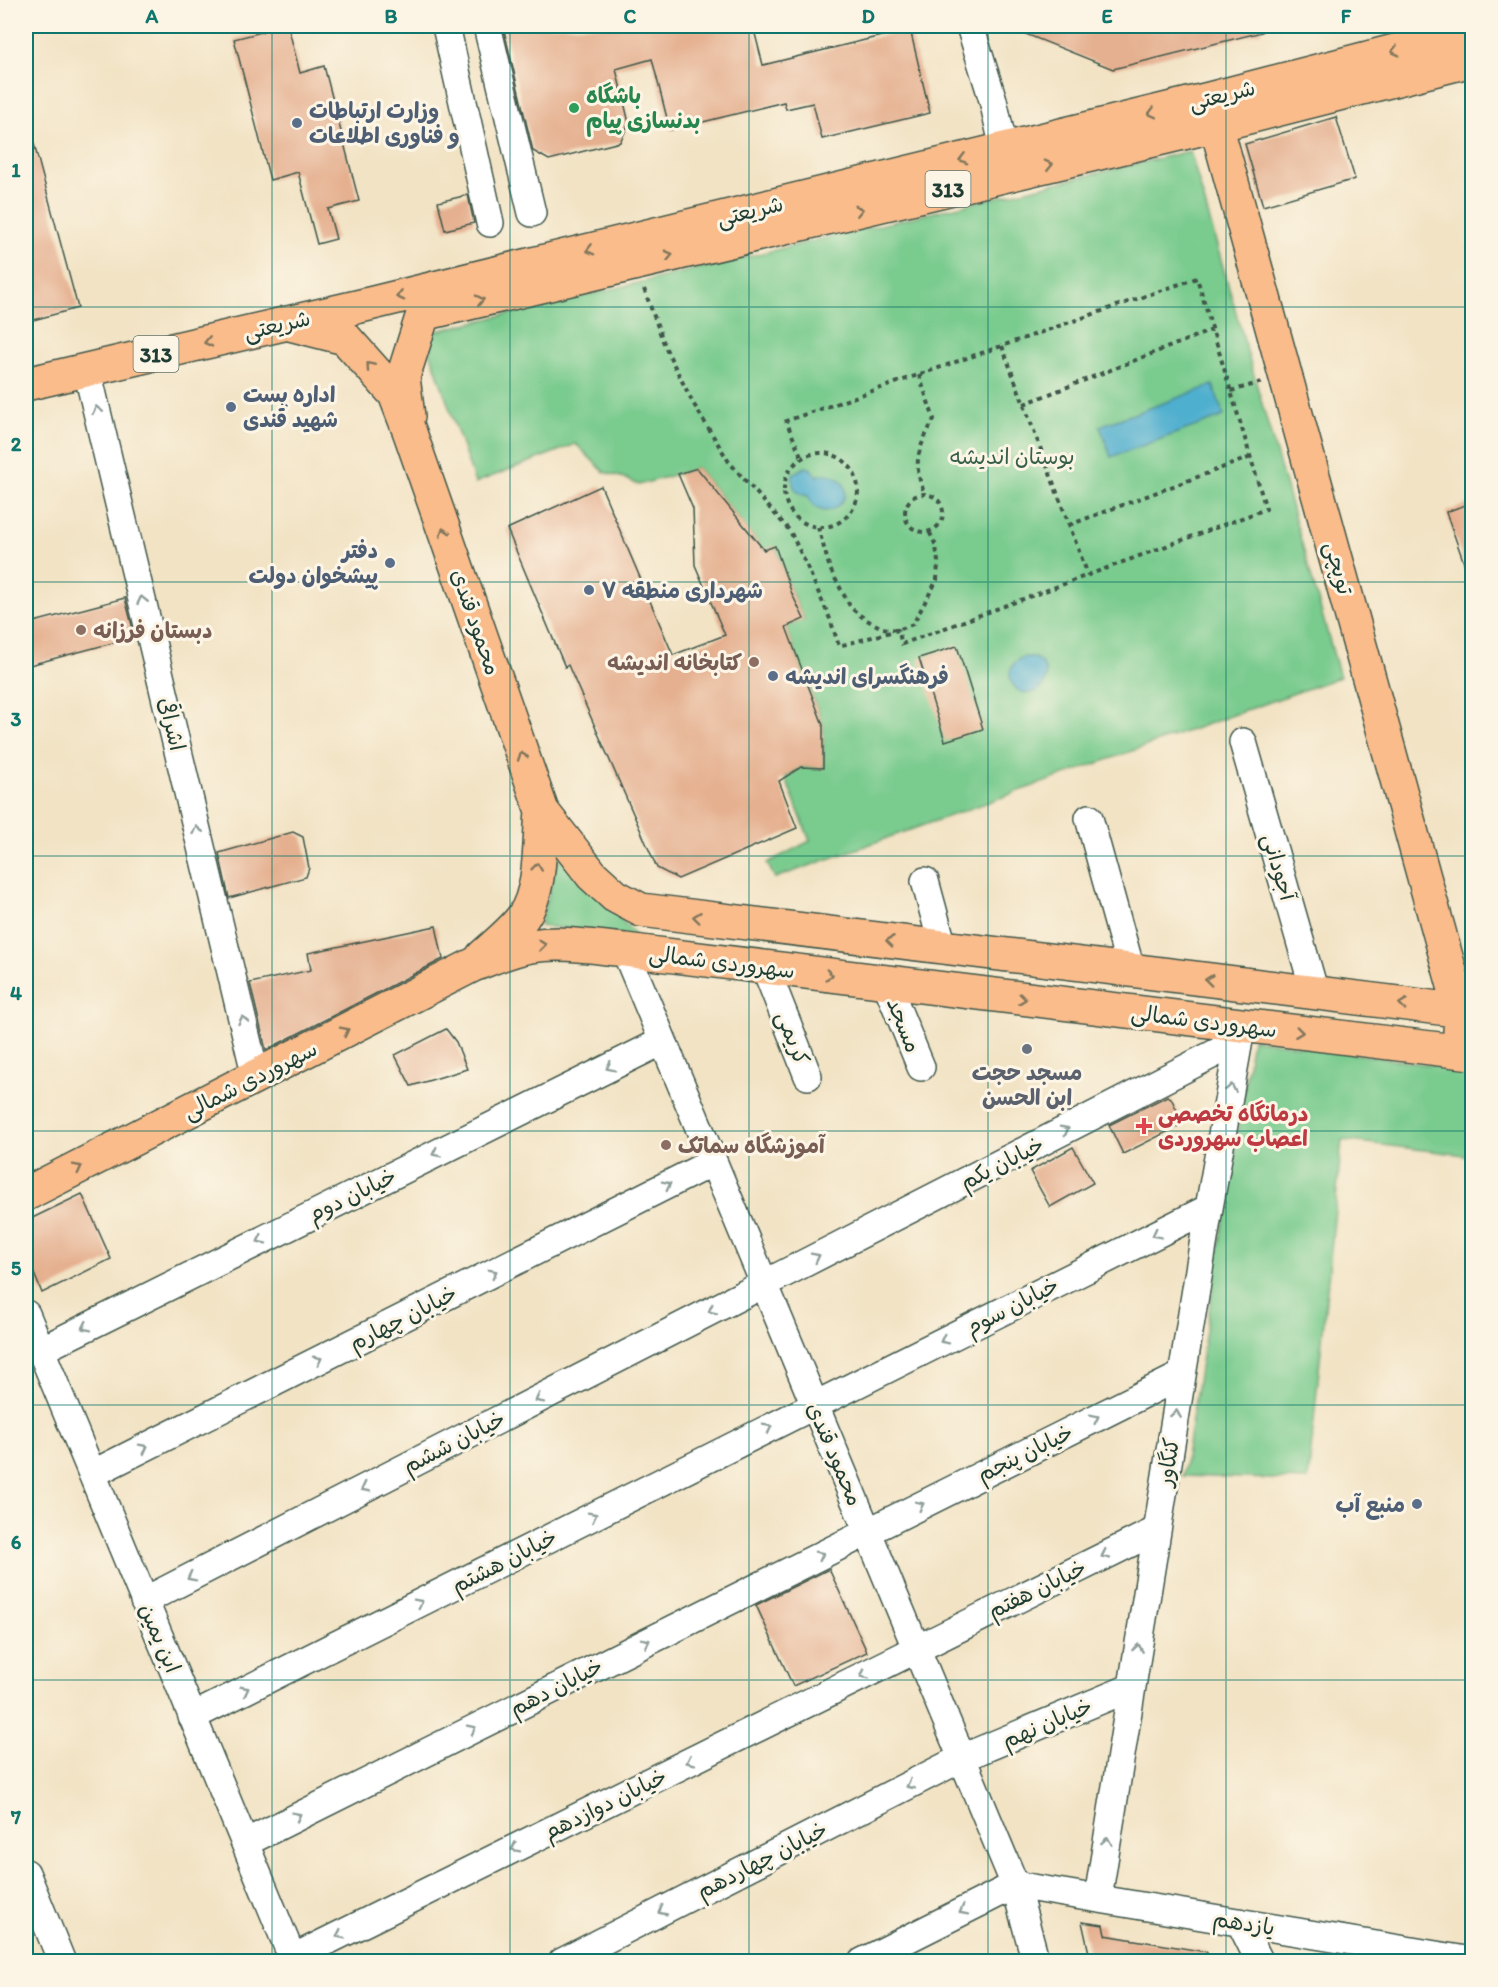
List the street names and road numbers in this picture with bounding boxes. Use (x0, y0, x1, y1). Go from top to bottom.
street label: شریعتی (1186, 74, 1258, 117)
road number: 313 (926, 171, 970, 207)
street label: شریعتی (714, 190, 786, 233)
street label: شریعتی (241, 304, 313, 347)
road number: 313 (134, 336, 178, 372)
street label: توپچی (1318, 538, 1359, 598)
street label: محمود قندی (445, 566, 507, 678)
street label: اشراقی (153, 695, 191, 753)
street label: آجودانی (1256, 830, 1302, 905)
street label: سهروردی شمالی (647, 940, 797, 985)
street label: مسجد (881, 994, 927, 1056)
street label: سهروردی شمالی (1129, 999, 1279, 1044)
street label: کریمی (770, 1007, 816, 1069)
street label: سهروردی شمالی (178, 1035, 322, 1126)
street label: خیابان یکم (956, 1130, 1050, 1198)
street label: خیابان دوم (303, 1162, 402, 1232)
street label: خیابان سوم (961, 1271, 1065, 1345)
street label: خیابان چهارم (345, 1279, 463, 1359)
street label: محمود قندی (801, 1398, 869, 1510)
street label: خیابان ششم (398, 1405, 511, 1482)
street label: خیابان پنجم (972, 1418, 1079, 1491)
street label: کنگاور (1151, 1436, 1185, 1490)
street label: خیابان هشتم (447, 1523, 563, 1602)
street label: خیابان هفتم (983, 1554, 1092, 1627)
street label: ابن یمین (133, 1599, 187, 1677)
street label: خیابان دهم (505, 1652, 608, 1725)
street label: خیابان نهم (998, 1692, 1097, 1757)
street label: خیابان دوازدهم (539, 1762, 673, 1848)
street label: خیابان چهاردهم (692, 1815, 833, 1907)
street label: یازدهم (1211, 1905, 1277, 1944)

